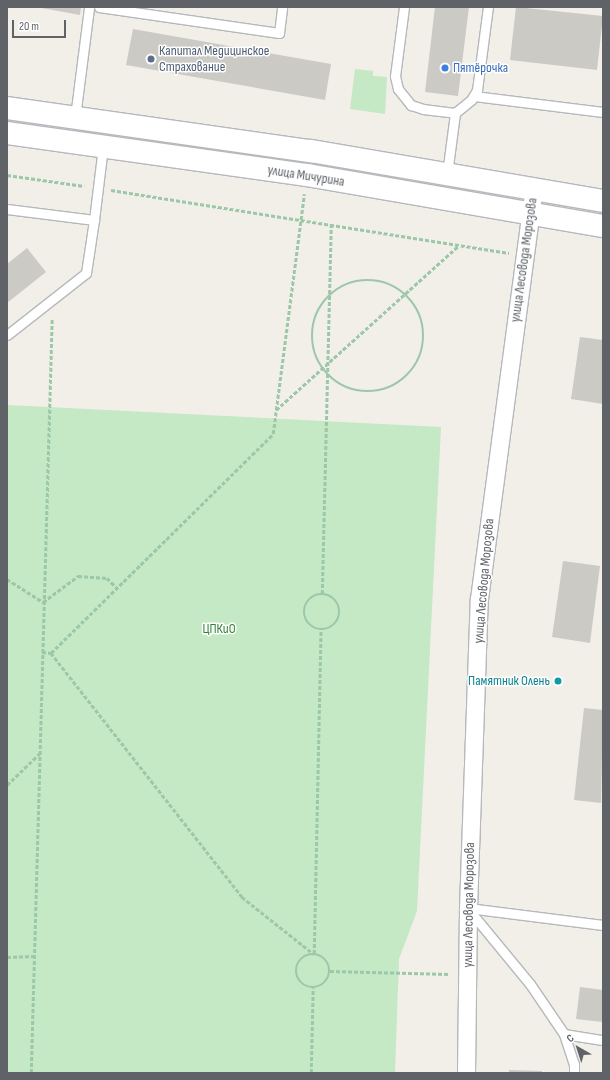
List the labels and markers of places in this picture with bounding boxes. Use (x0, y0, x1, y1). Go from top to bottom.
place label: Капитал Медицинское Страхование (159, 43, 269, 76)
marker: Капитал Медицинское Страхование (146, 54, 156, 64)
place label: Пятёрочка (453, 60, 508, 76)
marker: Пятёрочка (440, 63, 450, 73)
place label: Памятник Олень (468, 673, 550, 689)
marker: Памятник Олень (553, 676, 563, 686)

